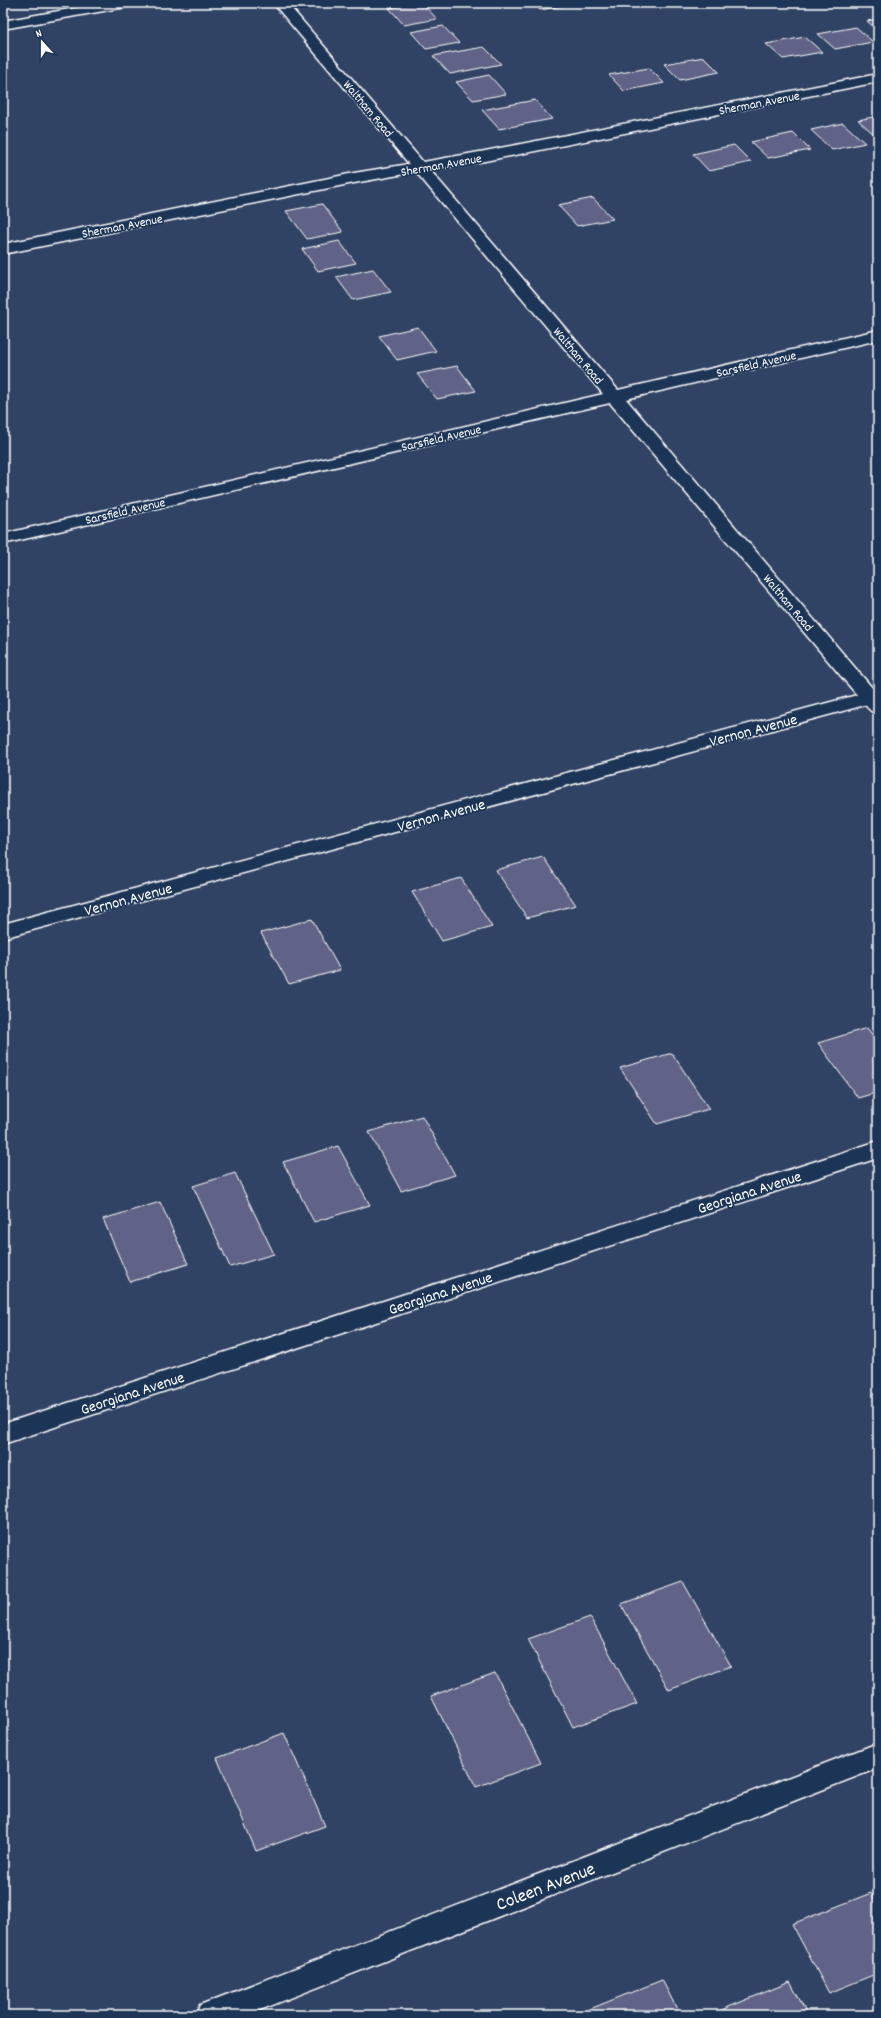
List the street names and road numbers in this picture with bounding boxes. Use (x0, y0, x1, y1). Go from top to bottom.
street label: Waltham Road (337, 77, 397, 142)
street label: Sherman Avenue (718, 87, 802, 122)
street label: Sherman Avenue (399, 150, 484, 183)
street label: Sherman Avenue (81, 210, 165, 245)
street label: Waltham Road (547, 324, 607, 389)
street label: Sarsfield Avenue (715, 347, 799, 384)
street label: Sarsfield Avenue (400, 421, 484, 458)
street label: Sarsfield Avenue (84, 494, 168, 531)
street label: Waltham Road (757, 571, 817, 636)
street label: Vernon Avenue (707, 709, 800, 754)
street label: Vernon Avenue (395, 794, 488, 839)
street label: Vernon Avenue (82, 878, 175, 923)
street label: Georgiana Avenue (695, 1166, 805, 1221)
street label: Georgiana Avenue (386, 1267, 496, 1322)
street label: Georgiana Avenue (78, 1367, 188, 1422)
street label: Coleen Avenue (493, 1857, 600, 1920)

